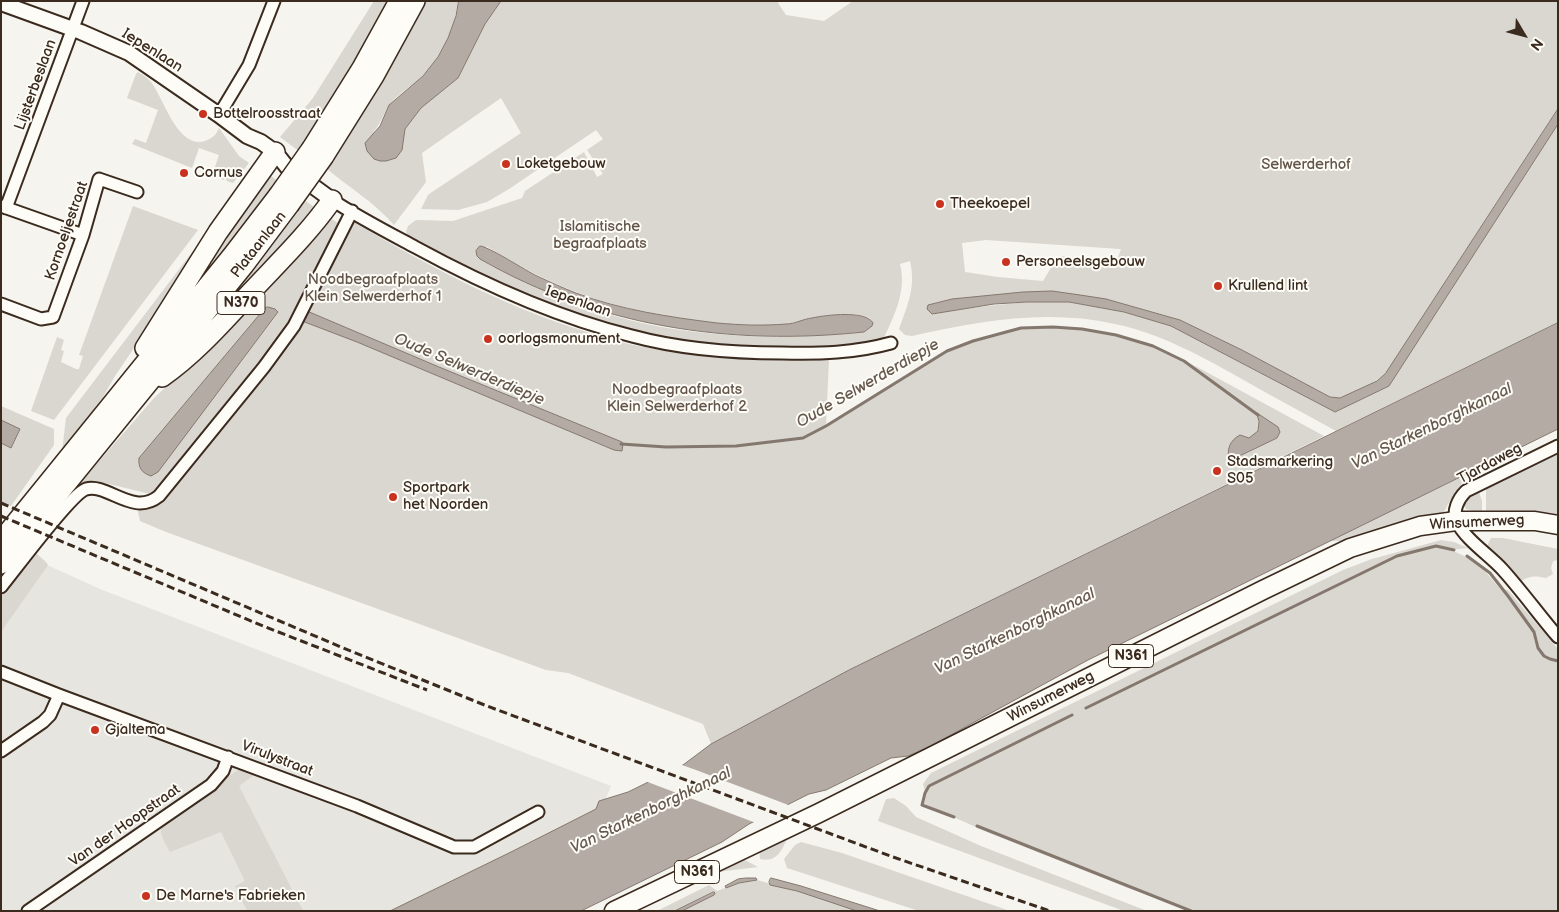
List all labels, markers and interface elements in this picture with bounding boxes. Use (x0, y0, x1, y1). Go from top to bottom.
north arrow (1499, 10, 1549, 60)
street label: Iepenlaan (118, 25, 186, 77)
text: N (1526, 35, 1546, 54)
street label: Lijsterbeslaan (11, 37, 61, 133)
place label: Bottelroosstraat (213, 105, 321, 123)
marker: Bottelroosstraat (197, 108, 209, 120)
place label: Loketgebouw (516, 155, 606, 173)
park label: Selwerderhof (1261, 156, 1351, 174)
marker: Loketgebouw (500, 158, 512, 170)
place label: Cornus (194, 164, 243, 182)
marker: Cornus (178, 167, 190, 179)
street label: Kornoeljestraat (42, 179, 92, 283)
place label: Theekoepel (950, 195, 1030, 213)
marker: Theekoepel (934, 198, 946, 210)
street label: Plataanlaan (227, 208, 291, 282)
park label: Islamitische begraafplaats (553, 218, 647, 253)
place label: Personeelsgebouw (1016, 253, 1145, 271)
marker: Personeelsgebouw (1000, 256, 1012, 268)
park label: Noodbegraafplaats Klein Selwerderhof 1 (304, 271, 442, 306)
place label: Krullend lint (1228, 277, 1308, 295)
marker: Krullend lint (1212, 280, 1224, 292)
street label: Iepenlaan (543, 282, 613, 322)
road number: N370 (217, 292, 265, 314)
water label: Oude Selwerderdiepje (391, 330, 547, 410)
place label: oorlogsmonument (498, 330, 620, 348)
marker: oorlogsmonument (482, 333, 494, 345)
water label: Oude Selwerderdiepje (793, 335, 943, 433)
water label: Van Starkenborghkanaal (1349, 380, 1515, 474)
park label: Noodbegraafplaats Klein Selwerderhof 2 (607, 381, 747, 416)
street label: Tjardaweg (1455, 440, 1525, 488)
place label: Stadsmarkering S05 (1227, 453, 1333, 488)
marker: Stadsmarkering S05 (1211, 465, 1223, 477)
place label: Sportpark het Noorden (403, 479, 488, 514)
marker: Sportpark het Noorden (387, 491, 399, 503)
street label: Winsumerweg (1429, 512, 1525, 534)
water label: Van Starkenborghkanaal (932, 585, 1098, 679)
road number: N361 (1108, 644, 1154, 668)
street label: Winsumerweg (1005, 667, 1097, 727)
place label: Gjaltema (105, 721, 166, 739)
marker: Gjaltema (89, 724, 101, 736)
street label: Virulystraat (239, 737, 315, 781)
water label: Van Starkenborghkanaal (568, 764, 734, 858)
street label: Van der Hoopstraat (66, 781, 184, 871)
road number: N361 (674, 860, 720, 884)
place label: De Marne's Fabrieken (156, 887, 305, 905)
marker: De Marne's Fabrieken (140, 890, 152, 902)

